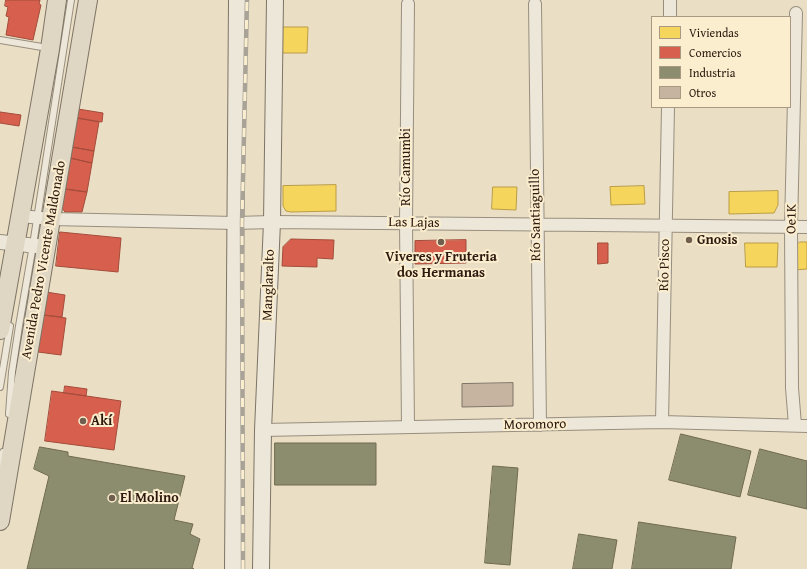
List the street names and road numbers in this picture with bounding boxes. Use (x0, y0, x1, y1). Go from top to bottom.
street label: Río Camumbi (398, 128, 414, 206)
street label: Avenida Pedro Vicente Maldonado (18, 159, 70, 361)
street label: Río Santiaguillo (527, 169, 545, 261)
street label: Oe1K (783, 204, 801, 234)
street label: Las Lajas (388, 214, 440, 232)
street label: Río Pisco (656, 239, 674, 291)
street label: Manglaralto (259, 249, 279, 321)
street label: Moromoro (504, 416, 566, 434)

